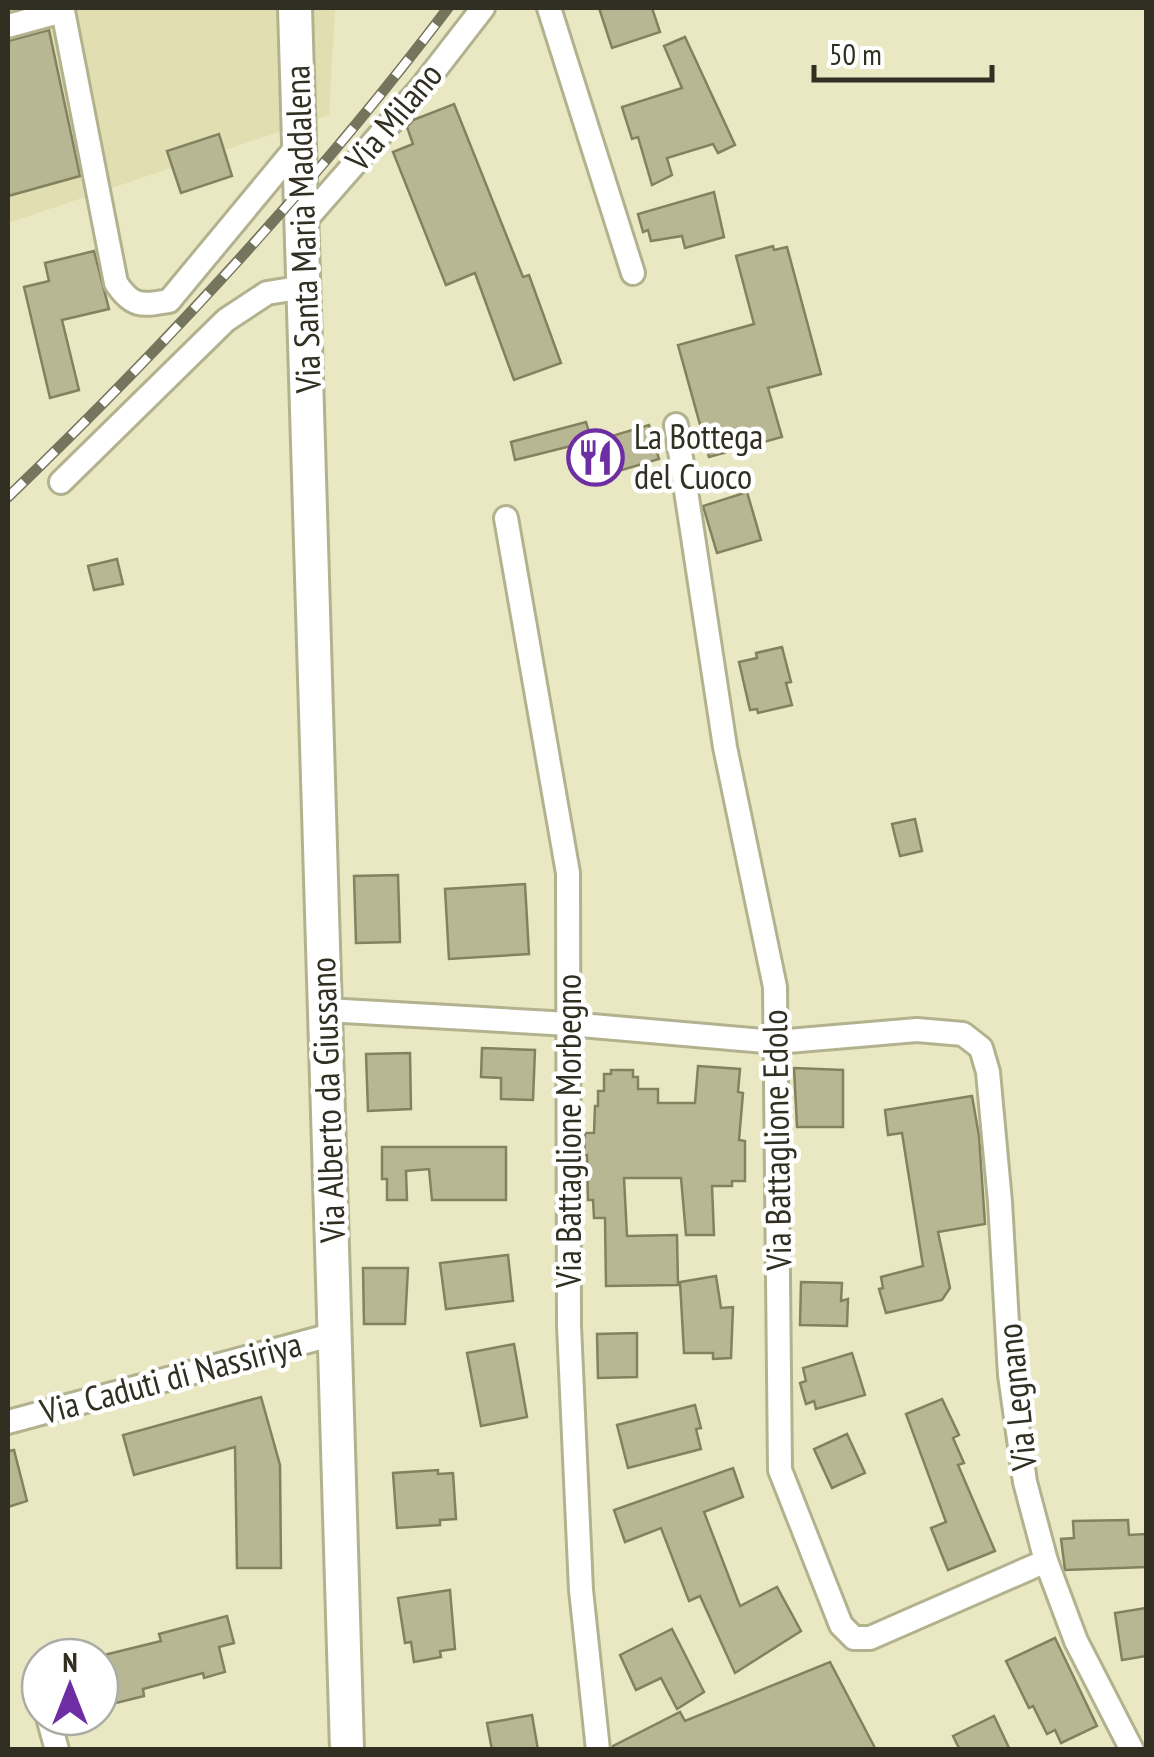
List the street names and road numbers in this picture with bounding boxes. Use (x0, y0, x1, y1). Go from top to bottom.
street label: Via Milano (334, 53, 452, 181)
street label: Via Santa Maria Maddalena (273, 64, 331, 395)
street label: Via Alberto da Giussano (299, 956, 355, 1245)
street label: Via Battaglione Morbegno (545, 974, 591, 1289)
street label: Via Battaglione Edolo (751, 1009, 801, 1272)
street label: Via Caduti di Nassiriya (34, 1320, 306, 1434)
street label: Via Legnano (985, 1321, 1047, 1474)

